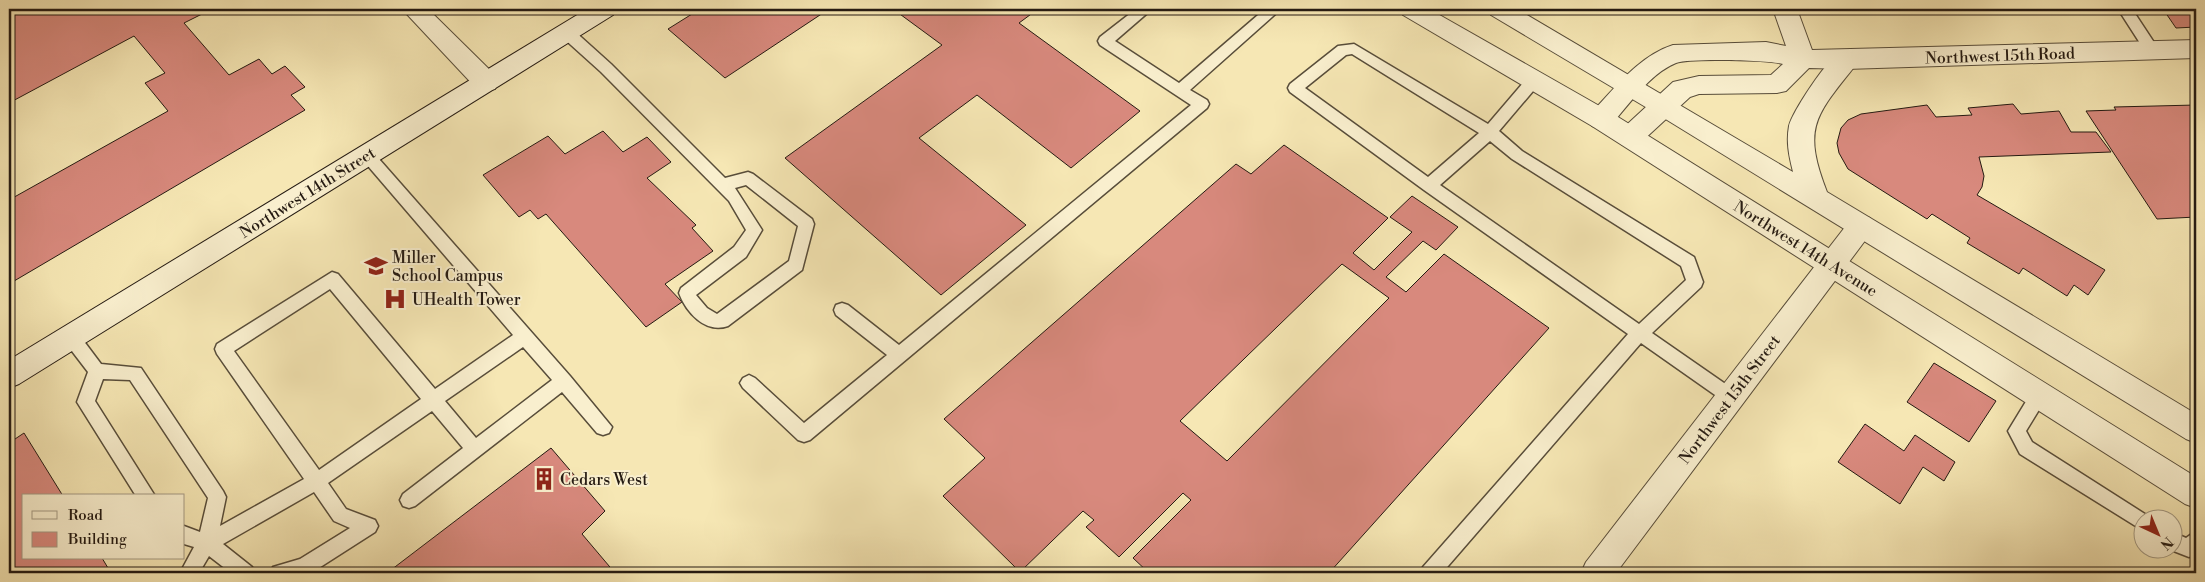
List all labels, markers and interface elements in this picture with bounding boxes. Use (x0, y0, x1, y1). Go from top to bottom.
street label: Northwest 15th Road (1925, 43, 2075, 69)
street label: Northwest 14th Street (236, 143, 379, 243)
street label: Northwest 14th Avenue (1730, 196, 1881, 301)
place label: Miller School Campus (392, 248, 503, 286)
school or university icon: Miller School Campus (363, 253, 389, 279)
hospital icon: UHealth Tower (382, 286, 408, 312)
place label: UHealth Tower (412, 290, 521, 310)
street label: Northwest 15th Street (1675, 331, 1785, 468)
building icon: Cedars West (531, 466, 557, 492)
place label: Cedars West (560, 470, 648, 490)
legend (22, 494, 185, 560)
text: Road (68, 506, 103, 525)
north arrow (2132, 510, 2182, 560)
text: Building (67, 530, 127, 549)
text: N (2156, 532, 2177, 553)

